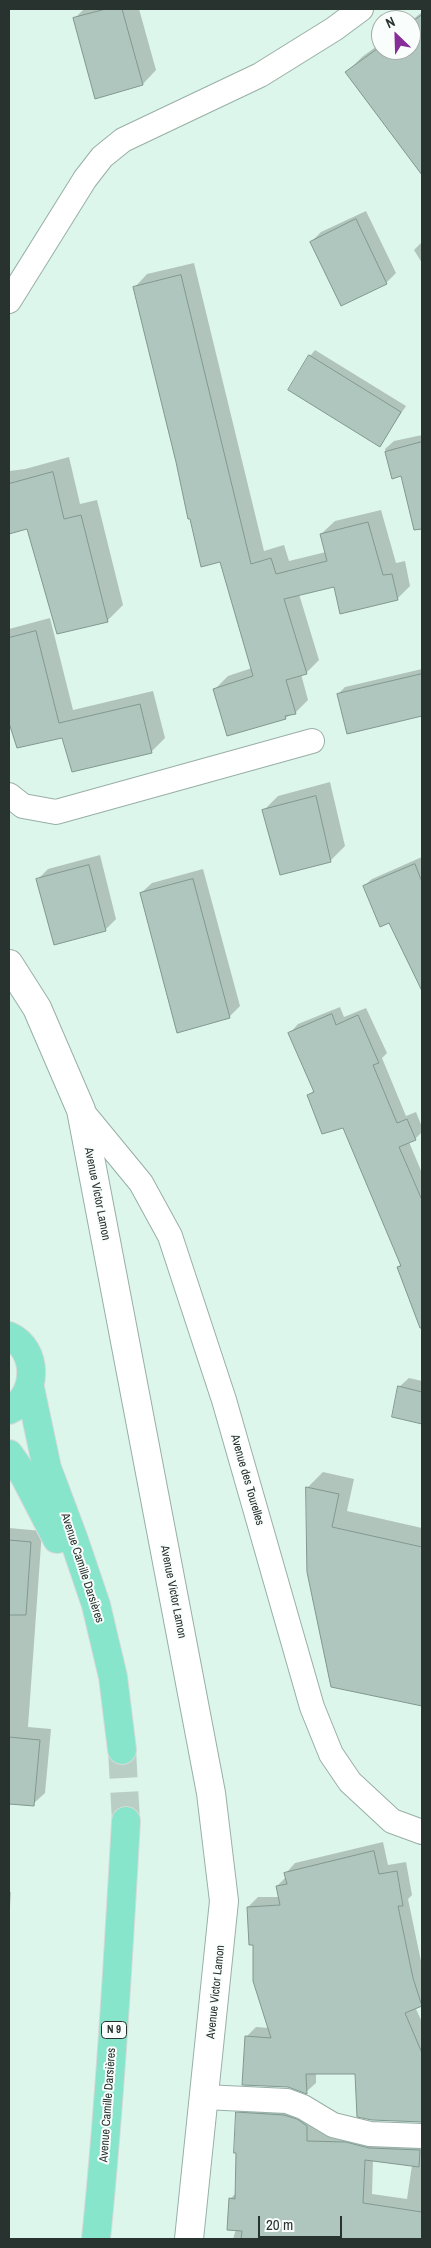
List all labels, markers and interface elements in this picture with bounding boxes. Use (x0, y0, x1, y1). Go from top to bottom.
north arrow (371, 10, 421, 60)
text: N (383, 12, 398, 32)
street label: Avenue Victor Lamon (81, 1146, 113, 1242)
street label: Avenue des Tourelles (227, 1433, 267, 1527)
street label: Avenue Camille Darsières (57, 1511, 107, 1625)
street label: Avenue Victor Lamon (157, 1544, 189, 1640)
street label: Avenue Victor Lamon (204, 1944, 228, 2040)
road number: N 9 (102, 2022, 126, 2038)
street label: Avenue Camille Darsières (97, 2047, 119, 2163)
scale bar (261, 2206, 345, 2238)
text: 20 m (266, 2214, 293, 2235)

